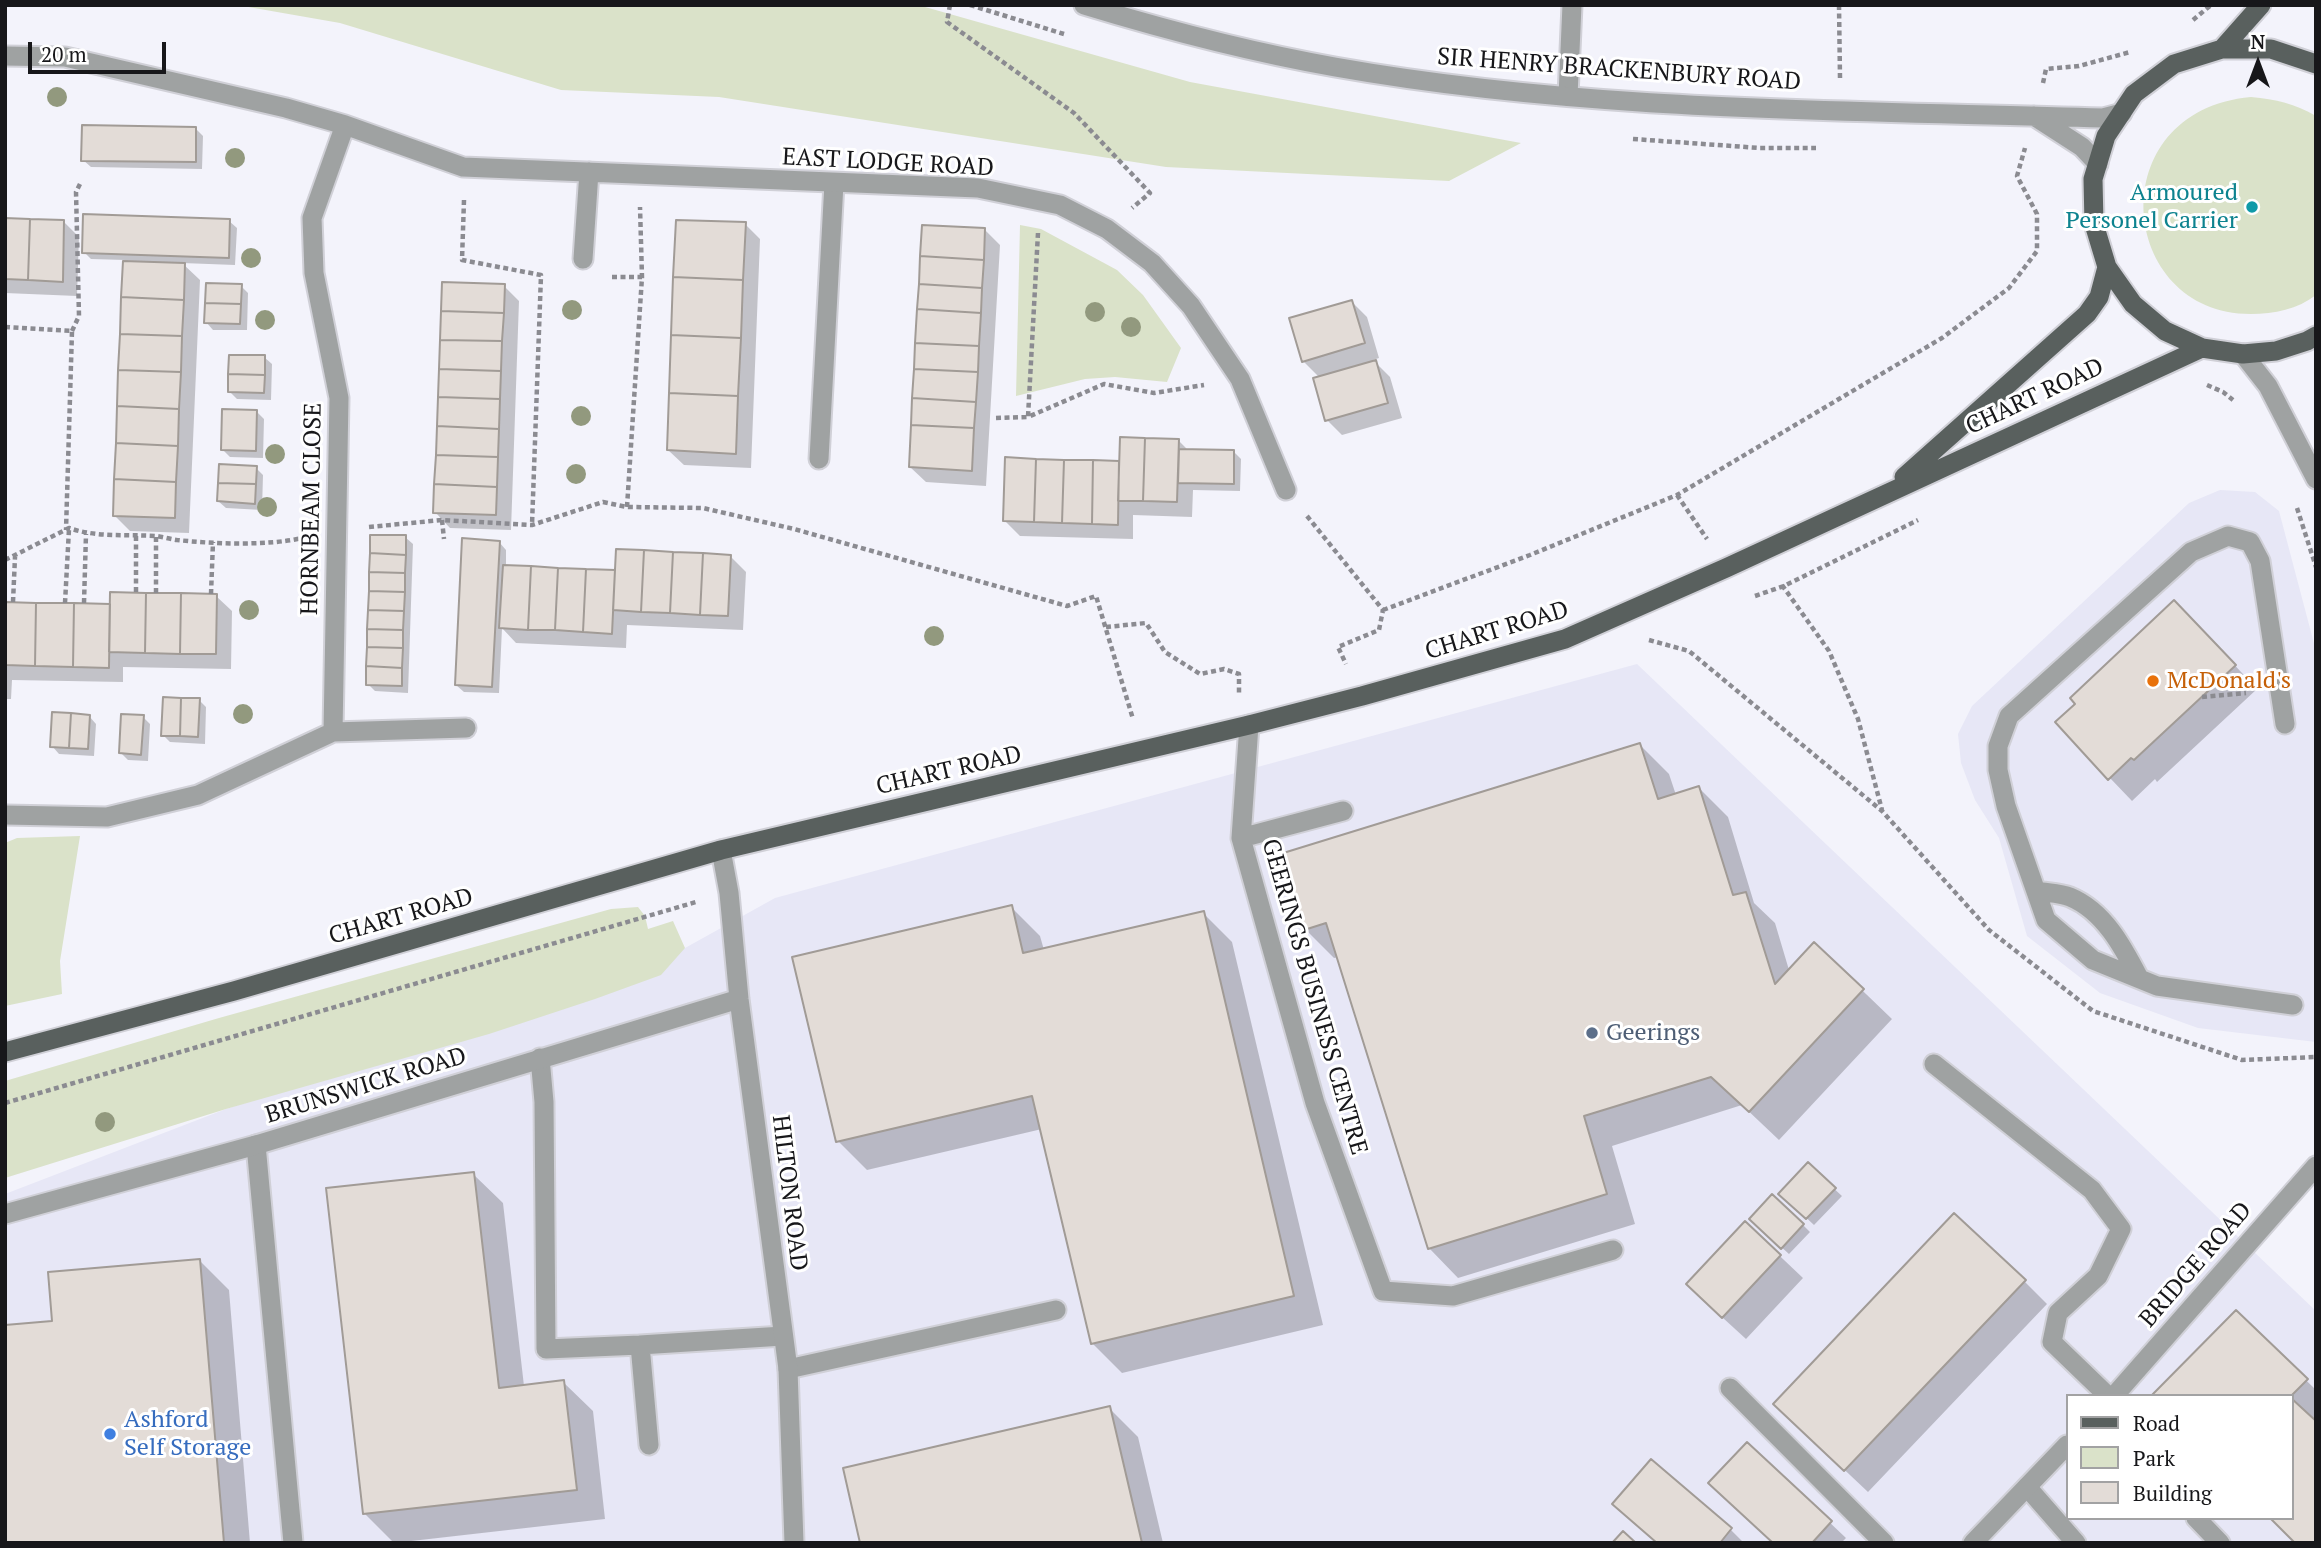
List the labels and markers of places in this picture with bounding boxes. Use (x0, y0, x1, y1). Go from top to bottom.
place label: Armoured Personel Carrier (2066, 179, 2238, 235)
marker: Armoured Personel Carrier (2244, 199, 2260, 215)
place label: McDonald's (2167, 667, 2291, 695)
marker: McDonald's (2145, 673, 2161, 689)
place label: Geerings (1606, 1019, 1700, 1047)
marker: Geerings (1584, 1025, 1600, 1041)
place label: Ashford Self Storage (124, 1406, 251, 1462)
marker: Ashford Self Storage (102, 1426, 118, 1442)

